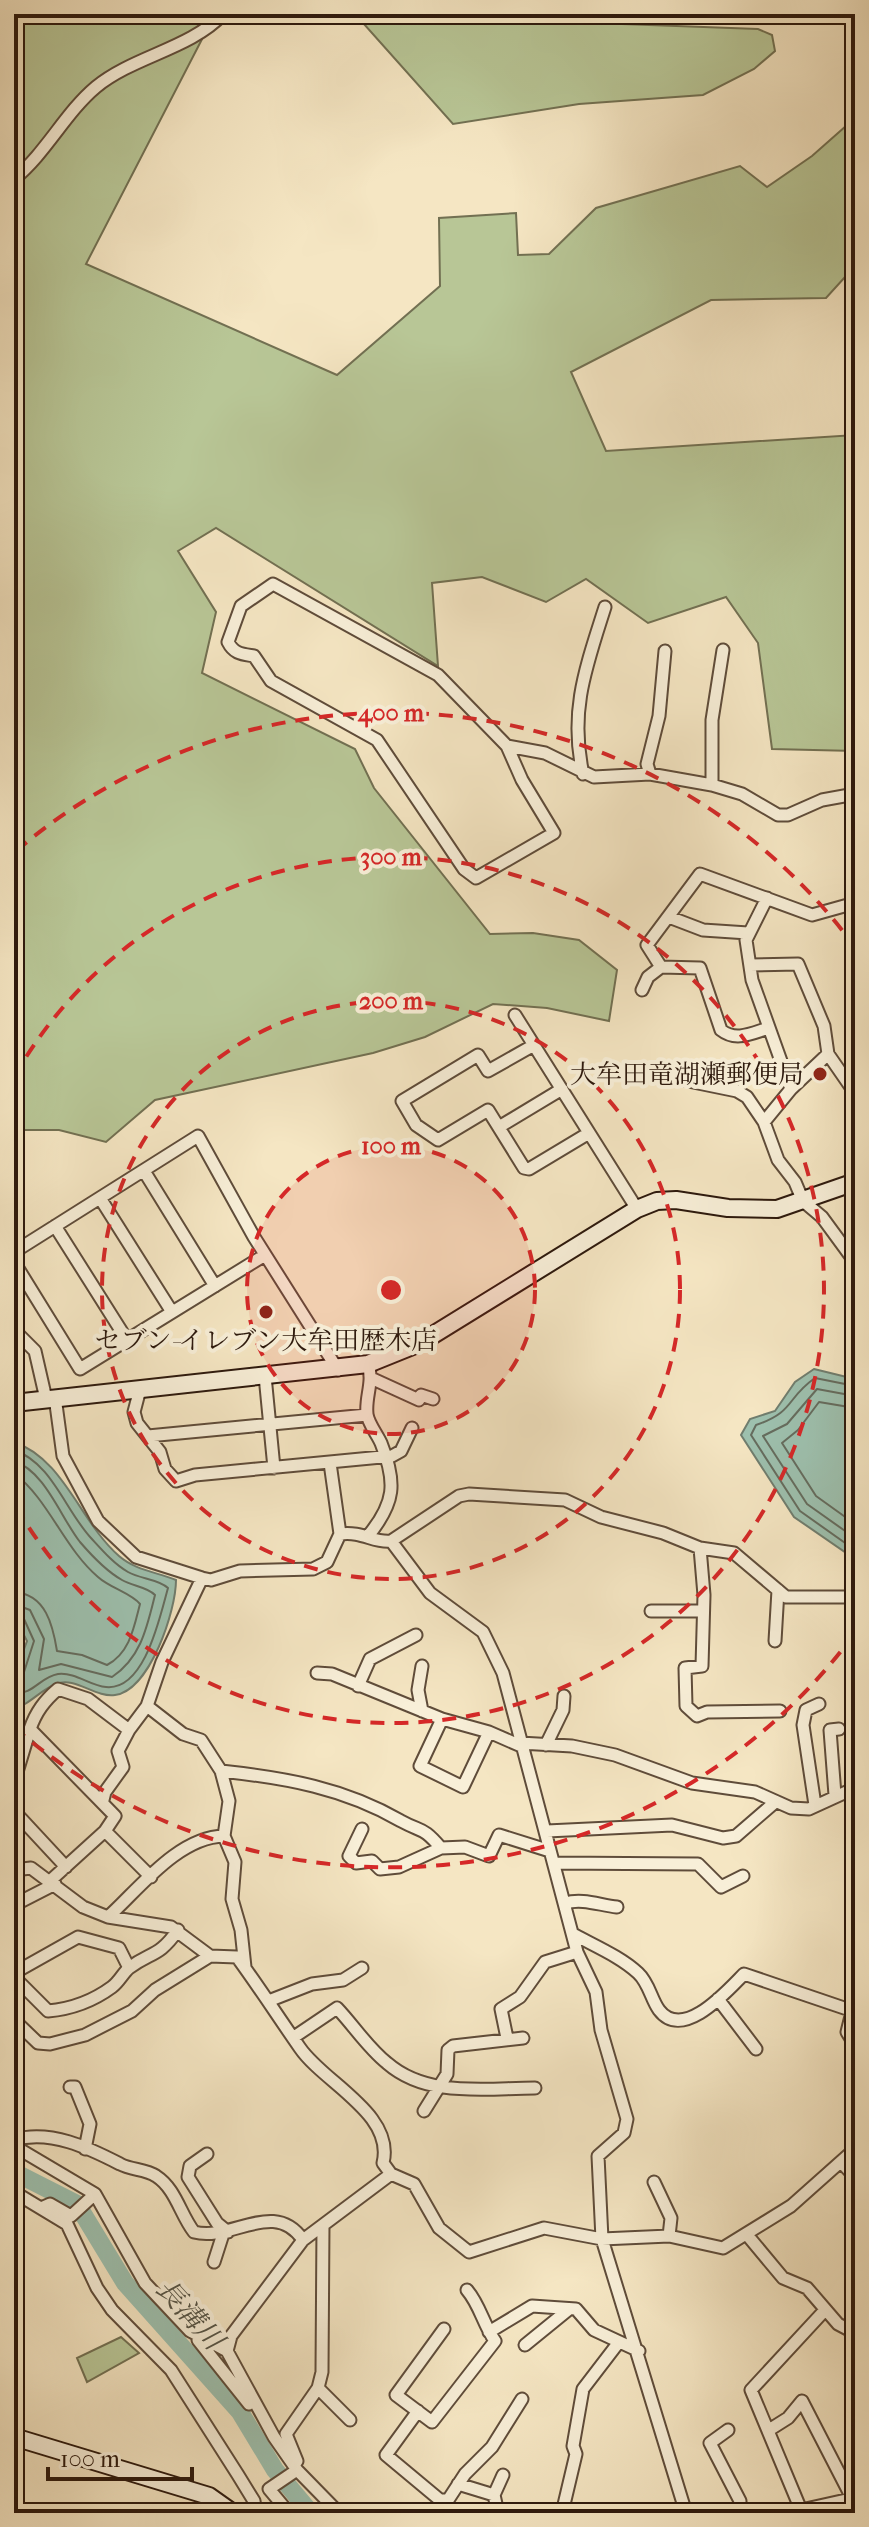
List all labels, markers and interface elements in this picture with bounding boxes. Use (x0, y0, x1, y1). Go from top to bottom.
text: 400 m (357, 699, 425, 728)
text: 300 m (360, 843, 423, 871)
text: 200 m (359, 987, 424, 1015)
place label: 大牟田竜湖瀬郵便局 (570, 1059, 804, 1090)
marker: 大牟田竜湖瀬郵便局 (811, 1065, 829, 1083)
text: 100 m (361, 1132, 422, 1160)
centre of rings (377, 1276, 405, 1304)
marker: セブン-イレブン大牟田歴木店 (257, 1303, 275, 1321)
place label: セブン-イレブン大牟田歴木店 (95, 1325, 437, 1356)
water label: 長溝川 (150, 2272, 232, 2358)
scale bar (48, 2431, 192, 2481)
text: 100 m (60, 2445, 120, 2473)

